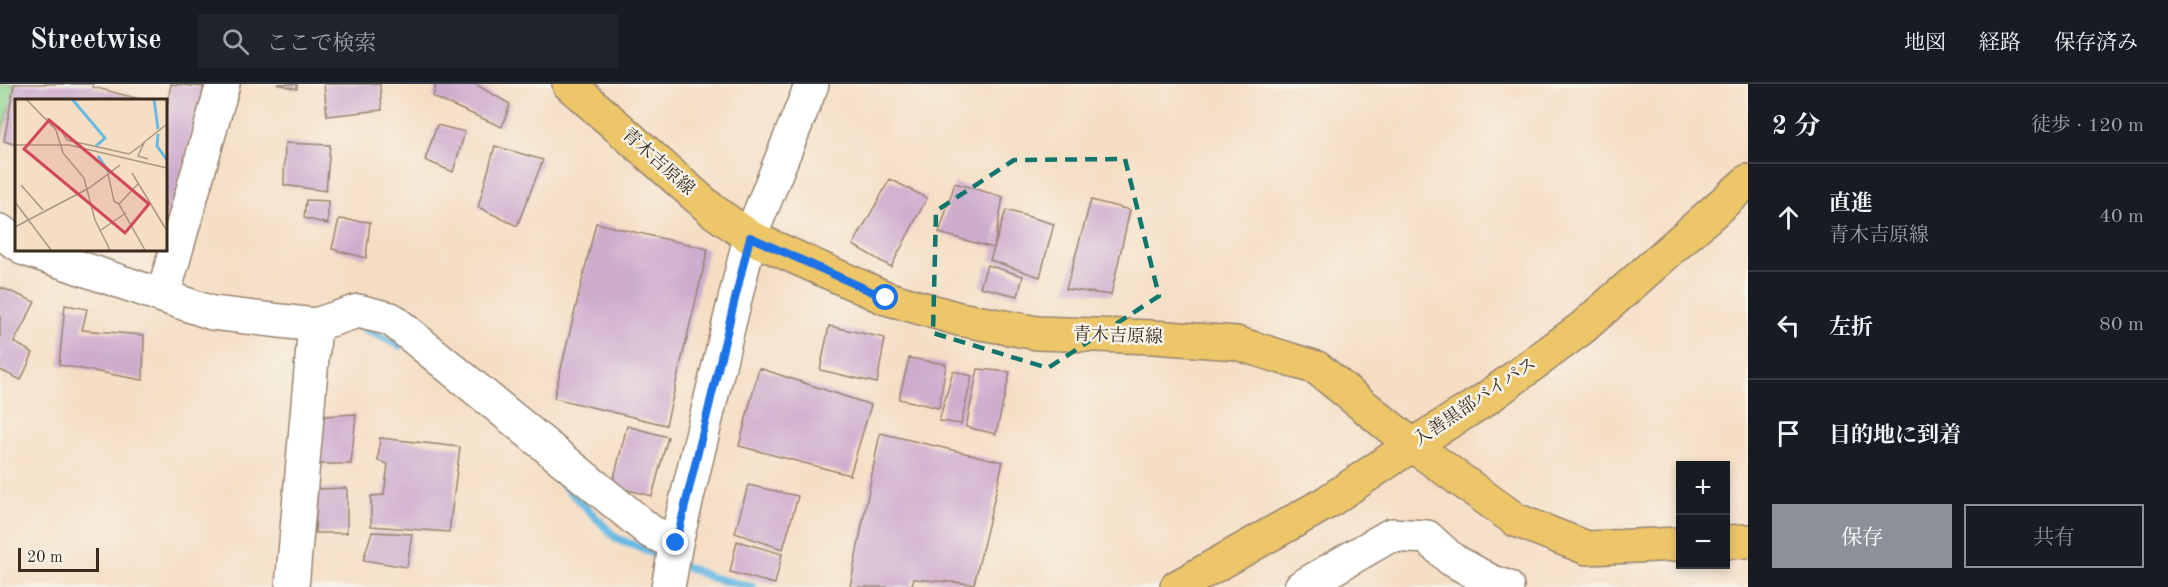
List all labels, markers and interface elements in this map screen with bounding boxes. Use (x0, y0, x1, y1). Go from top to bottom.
search box (198, 14, 618, 68)
icon: search (219, 25, 252, 58)
text: Streetwise (30, 27, 162, 55)
text: ここで検索 (267, 33, 377, 55)
text: 地図 (1904, 33, 1946, 54)
text: 経路 (1979, 33, 2021, 54)
text: 保存済み (2054, 33, 2138, 54)
inset map (15, 99, 166, 250)
text: 2 分 (1772, 114, 1820, 140)
text: 徒歩 · 120 m (2031, 116, 2144, 136)
street label: 青木吉原線 (619, 124, 699, 199)
text: 直進 (1829, 193, 1873, 215)
icon: ahead (1772, 201, 1805, 234)
text: 40 m (2099, 207, 2144, 227)
text: 青木吉原線 (1829, 226, 1929, 246)
route start (872, 284, 898, 310)
icon: left (1772, 309, 1805, 342)
text: 80 m (2099, 315, 2144, 335)
text: 左折 (1829, 317, 1873, 339)
street label: 青木吉原線 (1073, 323, 1163, 347)
street label: 入善黒部バイパス (1409, 353, 1540, 450)
icon: arrive (1772, 417, 1805, 450)
text: 目的地に到着 (1829, 425, 1961, 447)
map controls (1676, 461, 1730, 569)
button: + (1676, 461, 1730, 515)
button: 保存 (1772, 504, 1952, 568)
button: 共有 (1964, 504, 2144, 568)
button: − (1676, 515, 1730, 569)
route end (662, 529, 688, 555)
scale bar (18, 545, 99, 572)
text: 20 m (27, 550, 63, 566)

